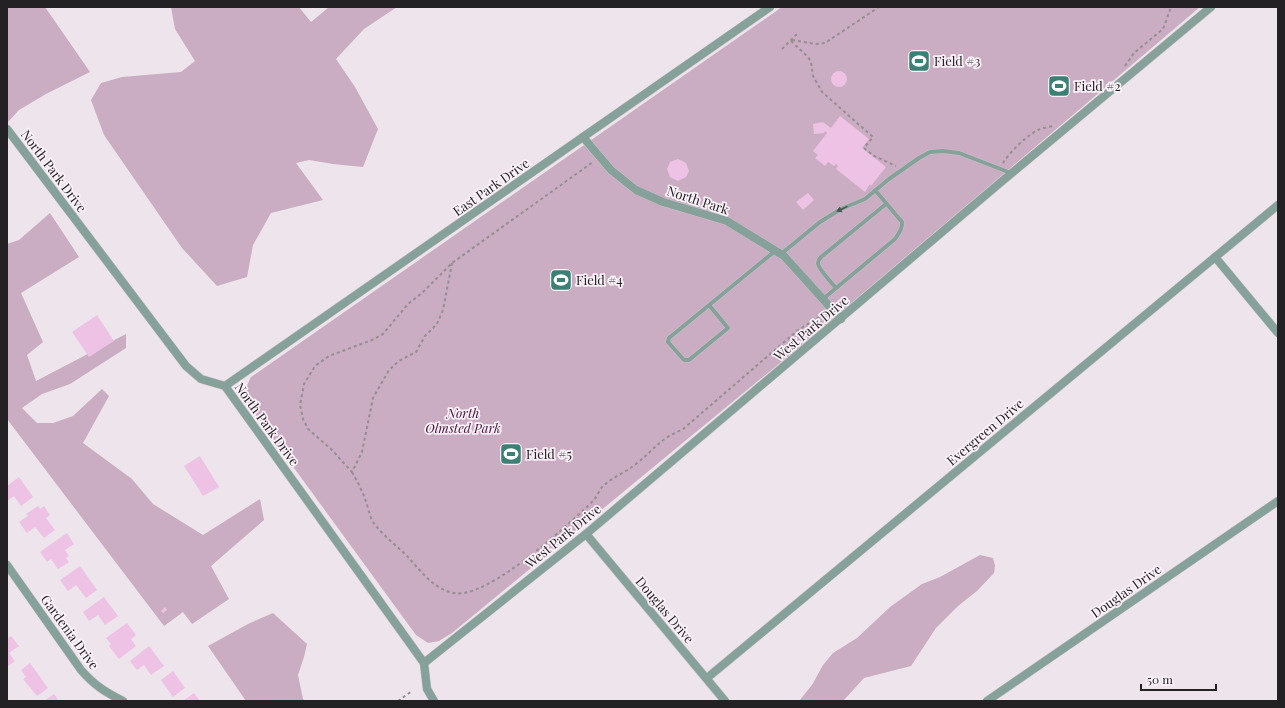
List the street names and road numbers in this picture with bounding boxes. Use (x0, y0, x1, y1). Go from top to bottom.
street label: North Park Drive (18, 126, 91, 216)
street label: East Park Drive (449, 154, 533, 219)
street label: North Park (665, 182, 732, 218)
street label: West Park Drive (769, 291, 852, 364)
street label: North Park Drive (231, 379, 304, 469)
street label: Evergreen Drive (943, 394, 1027, 469)
street label: West Park Drive (521, 500, 604, 572)
street label: Douglas Drive (1087, 560, 1165, 621)
street label: Douglas Drive (633, 573, 699, 647)
street label: Gardenia Drive (38, 591, 103, 673)

